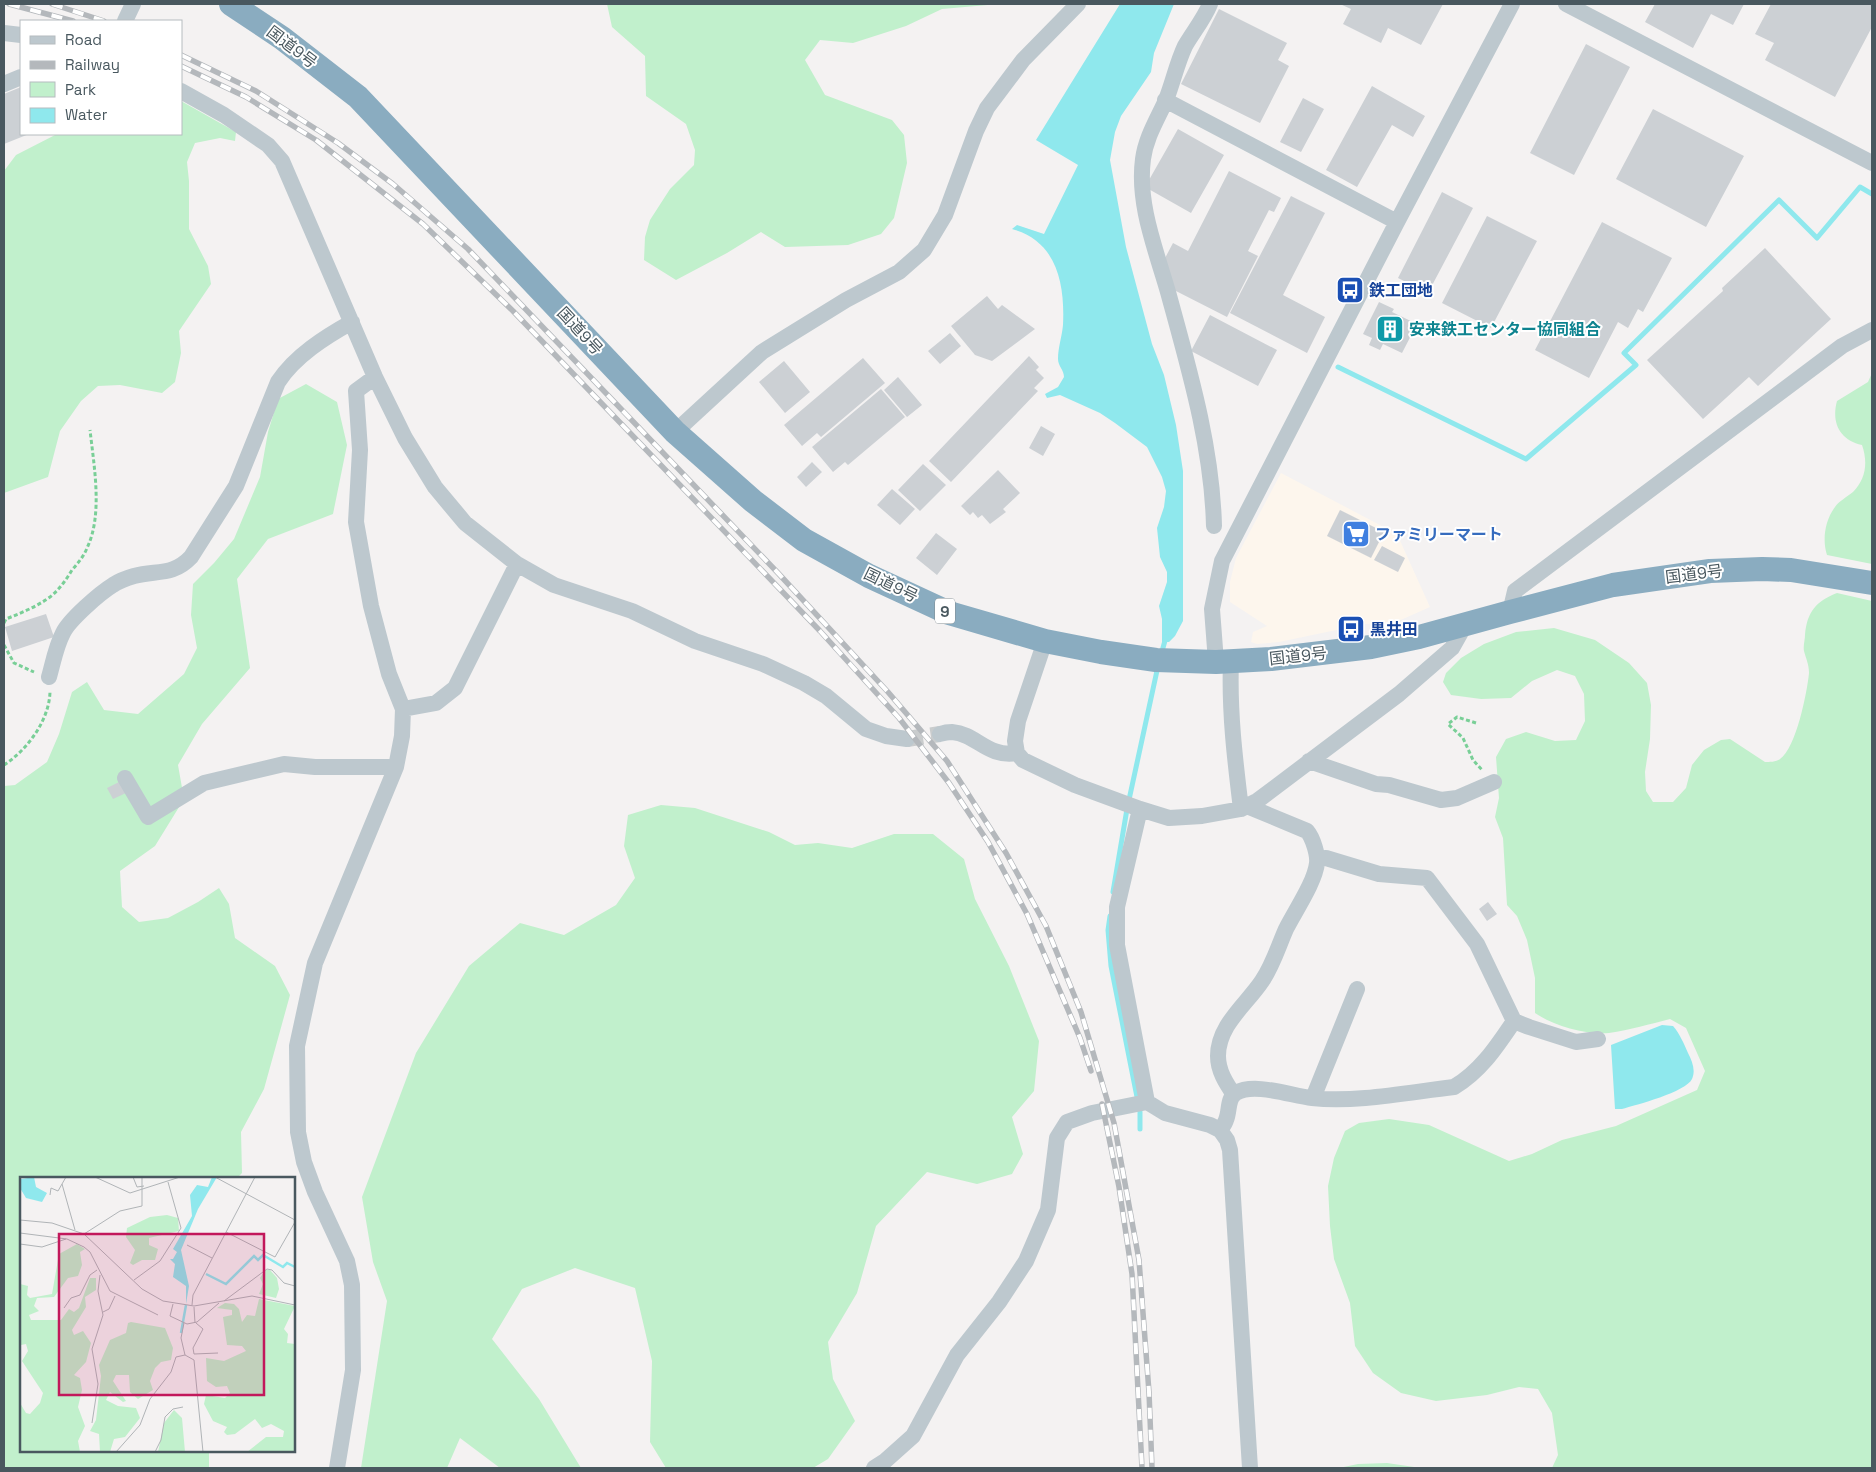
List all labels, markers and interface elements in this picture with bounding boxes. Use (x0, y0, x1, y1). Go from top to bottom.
legend (20, 20, 182, 135)
street label: 国道9号 (263, 21, 321, 73)
text: Road (65, 30, 102, 49)
text: Railway (65, 55, 120, 74)
text: Park (65, 80, 96, 99)
text: Water (65, 105, 108, 124)
bus stop icon: 鉄工団地 (1335, 275, 1365, 305)
place label: 鉄工団地 (1369, 280, 1433, 301)
street label: 国道9号 (553, 303, 607, 359)
building icon: 安来鉄工センター協同組合 (1375, 314, 1405, 344)
place label: 安来鉄工センター協同組合 (1409, 319, 1601, 340)
supermarket icon: ファミリーマート (1341, 519, 1371, 549)
place label: ファミリーマート (1375, 524, 1503, 545)
street label: 国道9号 (1664, 560, 1724, 588)
street label: 国道9号 (860, 563, 922, 607)
road number: 9 (935, 598, 955, 624)
bus stop icon: 黒井田 (1336, 614, 1366, 644)
place label: 黒井田 (1370, 619, 1418, 640)
street label: 国道9号 (1268, 643, 1328, 669)
inset map (20, 1177, 295, 1452)

